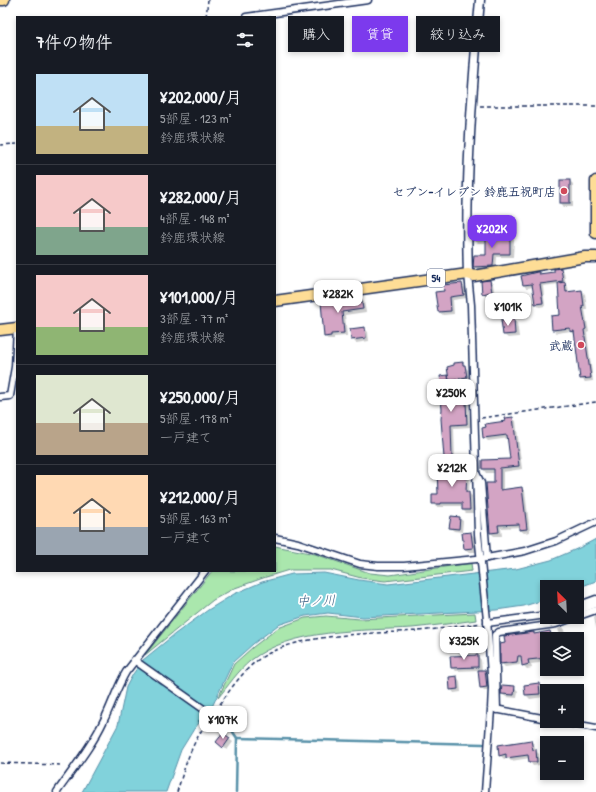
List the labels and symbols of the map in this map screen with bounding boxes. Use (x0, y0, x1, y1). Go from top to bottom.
place label: セブン-イレブン 鈴鹿五祝町店 (392, 183, 556, 200)
marker: セブン-イレブン 鈴鹿五祝町店 (559, 186, 569, 196)
pin: ¥202K (464, 215, 520, 249)
road number: 54 (427, 269, 445, 287)
pin: ¥282K (310, 280, 366, 314)
pin: ¥101K (480, 293, 536, 327)
place label: 武蔵 (549, 337, 573, 354)
marker: 武蔵 (576, 340, 586, 350)
pin: ¥250K (423, 379, 479, 413)
pin: ¥212K (424, 454, 480, 488)
north arrow (540, 580, 584, 624)
water label: 中ノ川 (296, 590, 336, 610)
pin: ¥325K (436, 627, 492, 661)
pin: ¥107K (195, 706, 251, 740)

